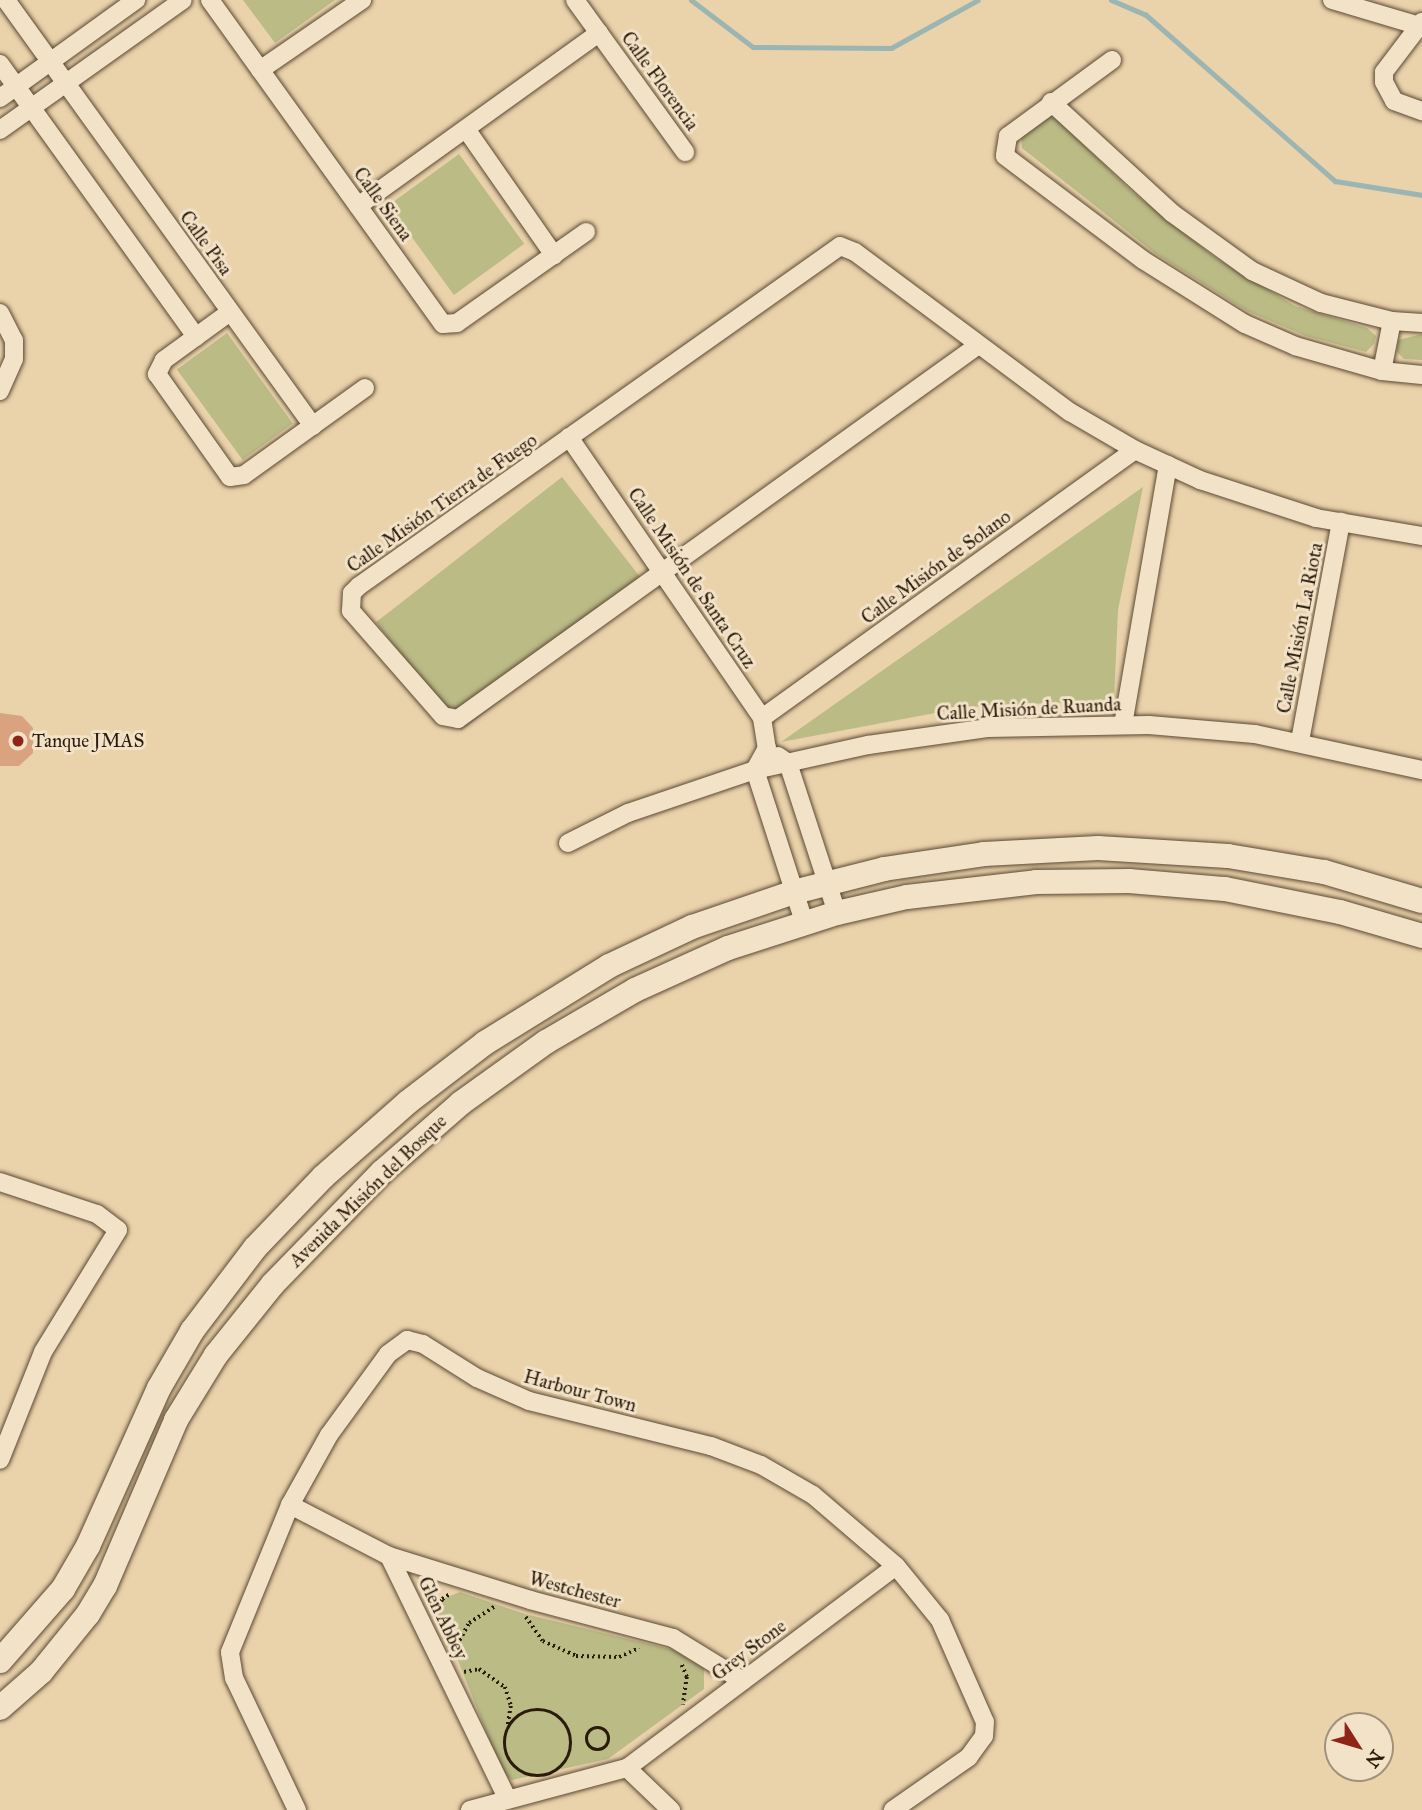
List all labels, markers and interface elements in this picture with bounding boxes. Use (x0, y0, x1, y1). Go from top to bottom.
street label: Calle Florencia (616, 27, 704, 135)
street label: Calle Siena (349, 163, 417, 245)
street label: Calle Pisa (175, 206, 237, 280)
street label: Calle Misión Tierra de Fuego (342, 429, 542, 577)
street label: Calle Misión de Santa Cruz (623, 483, 761, 673)
street label: Calle Misión de Solano (857, 505, 1015, 629)
street label: Calle Misión La Riota (1272, 541, 1328, 715)
street label: Calle Misión de Ruanda (936, 693, 1122, 725)
place label: Tanque JMAS (32, 730, 144, 752)
marker: Tanque JMAS (10, 733, 26, 749)
street label: Avenida Misión del Bosque (285, 1110, 451, 1272)
street label: Harbour Town (521, 1365, 639, 1417)
street label: Westchester (527, 1567, 623, 1613)
street label: Glen Abbey (413, 1573, 473, 1663)
street label: Grey Stone (707, 1615, 791, 1685)
north arrow (1324, 1712, 1394, 1782)
text: N (1361, 1745, 1389, 1772)

